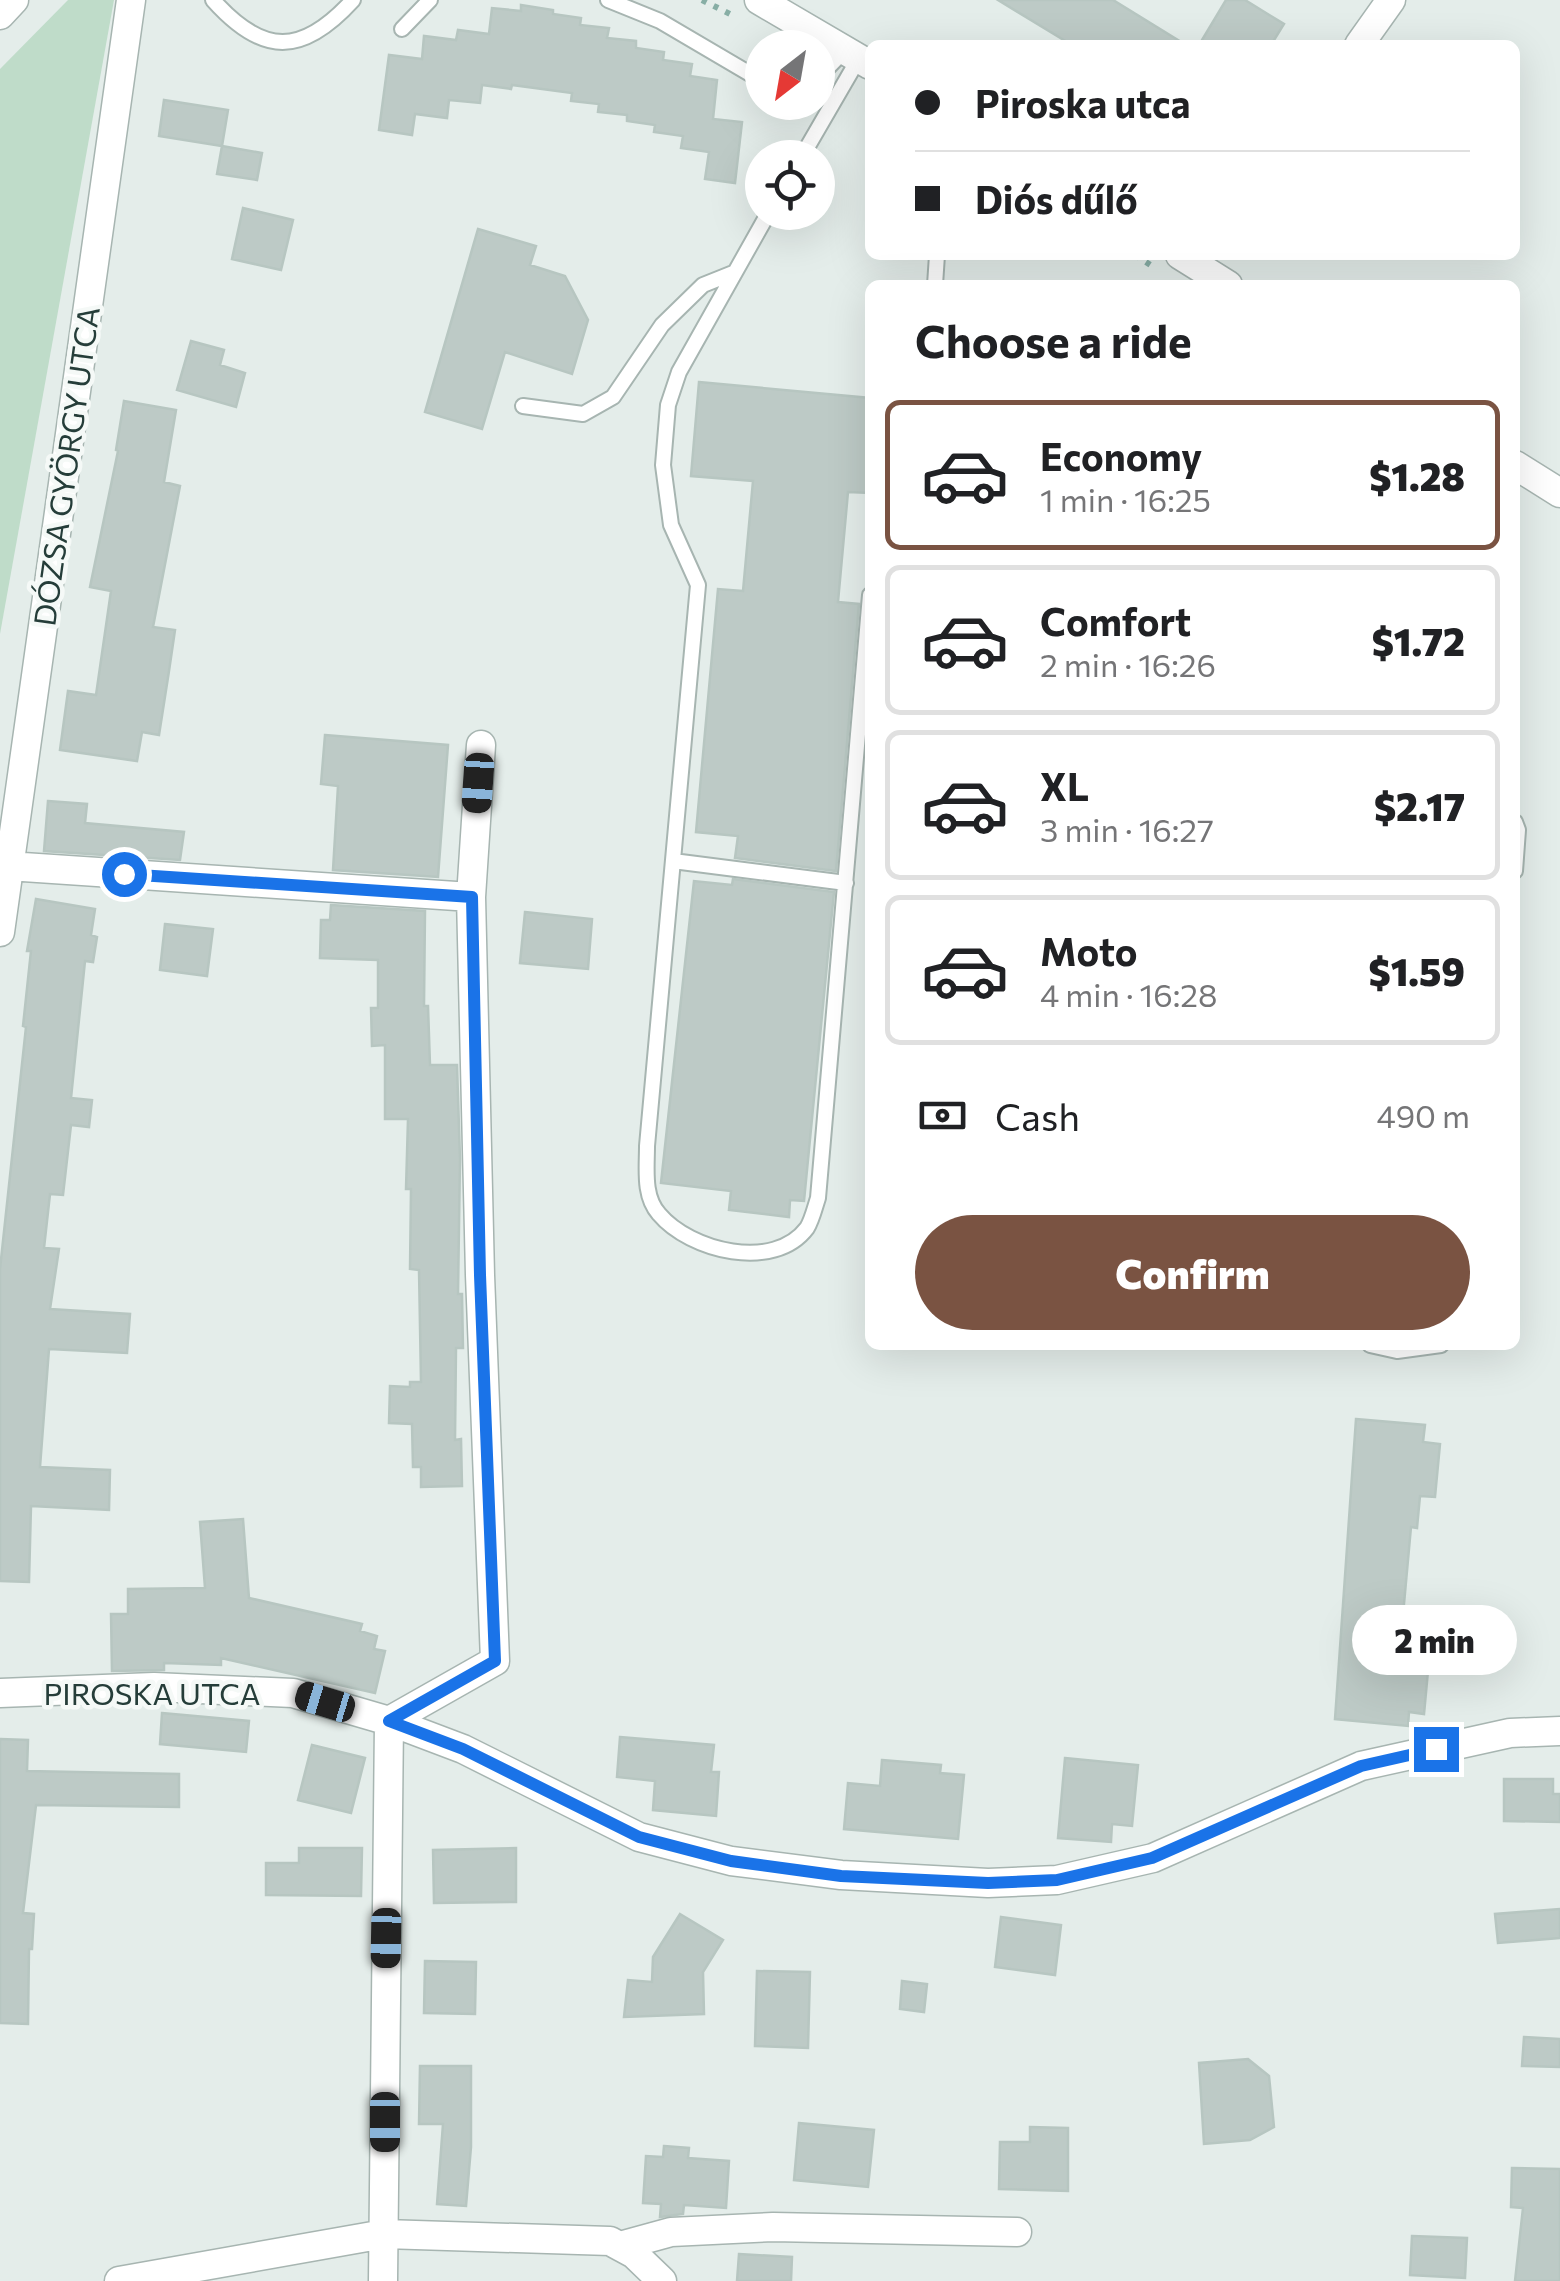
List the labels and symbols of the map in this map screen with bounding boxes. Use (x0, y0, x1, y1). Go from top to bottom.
north arrow (745, 30, 835, 120)
street label: DÓZSA GYÖRGY UTCA (24, 304, 106, 628)
car (461, 752, 495, 814)
route start (102, 852, 147, 897)
callout: 2 min (1354, 1604, 1518, 1674)
street label: PIROSKA UTCA (44, 1674, 260, 1711)
car (292, 1679, 358, 1725)
route end (1414, 1727, 1459, 1772)
car (370, 1908, 402, 1968)
car (370, 2092, 400, 2152)

